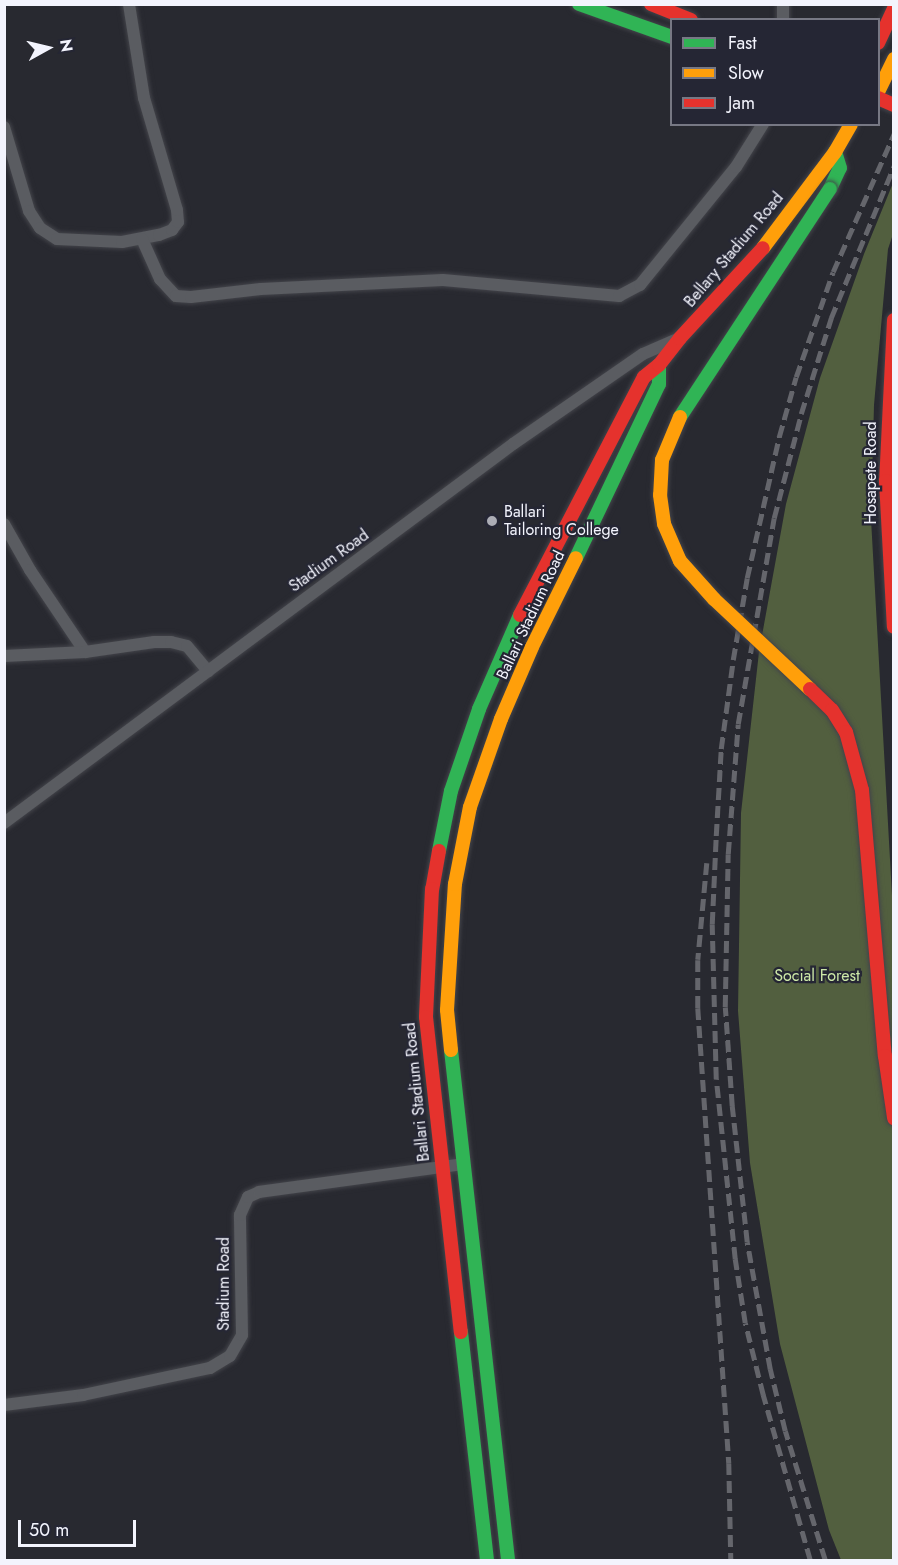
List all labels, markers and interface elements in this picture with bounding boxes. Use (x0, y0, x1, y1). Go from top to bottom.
north arrow (18, 18, 78, 78)
legend (670, 18, 880, 126)
text: Fast (728, 30, 757, 56)
text: N (54, 38, 79, 53)
text: Slow (728, 60, 764, 86)
text: Jam (728, 90, 755, 116)
street label: Bellary Stadium Road (680, 189, 788, 311)
street label: Hosapete Road (861, 421, 881, 525)
place label: Ballari Tailoring College (504, 502, 619, 540)
marker: Ballari Tailoring College (485, 514, 499, 528)
street label: Stadium Road (285, 526, 373, 596)
street label: Ballari Stadium Road (493, 548, 569, 682)
park label: Social Forest (774, 966, 860, 986)
street label: Ballari Stadium Road (400, 1021, 434, 1163)
street label: Stadium Road (214, 1237, 234, 1331)
scale bar (21, 1508, 140, 1546)
text: 50 m (29, 1517, 69, 1543)

